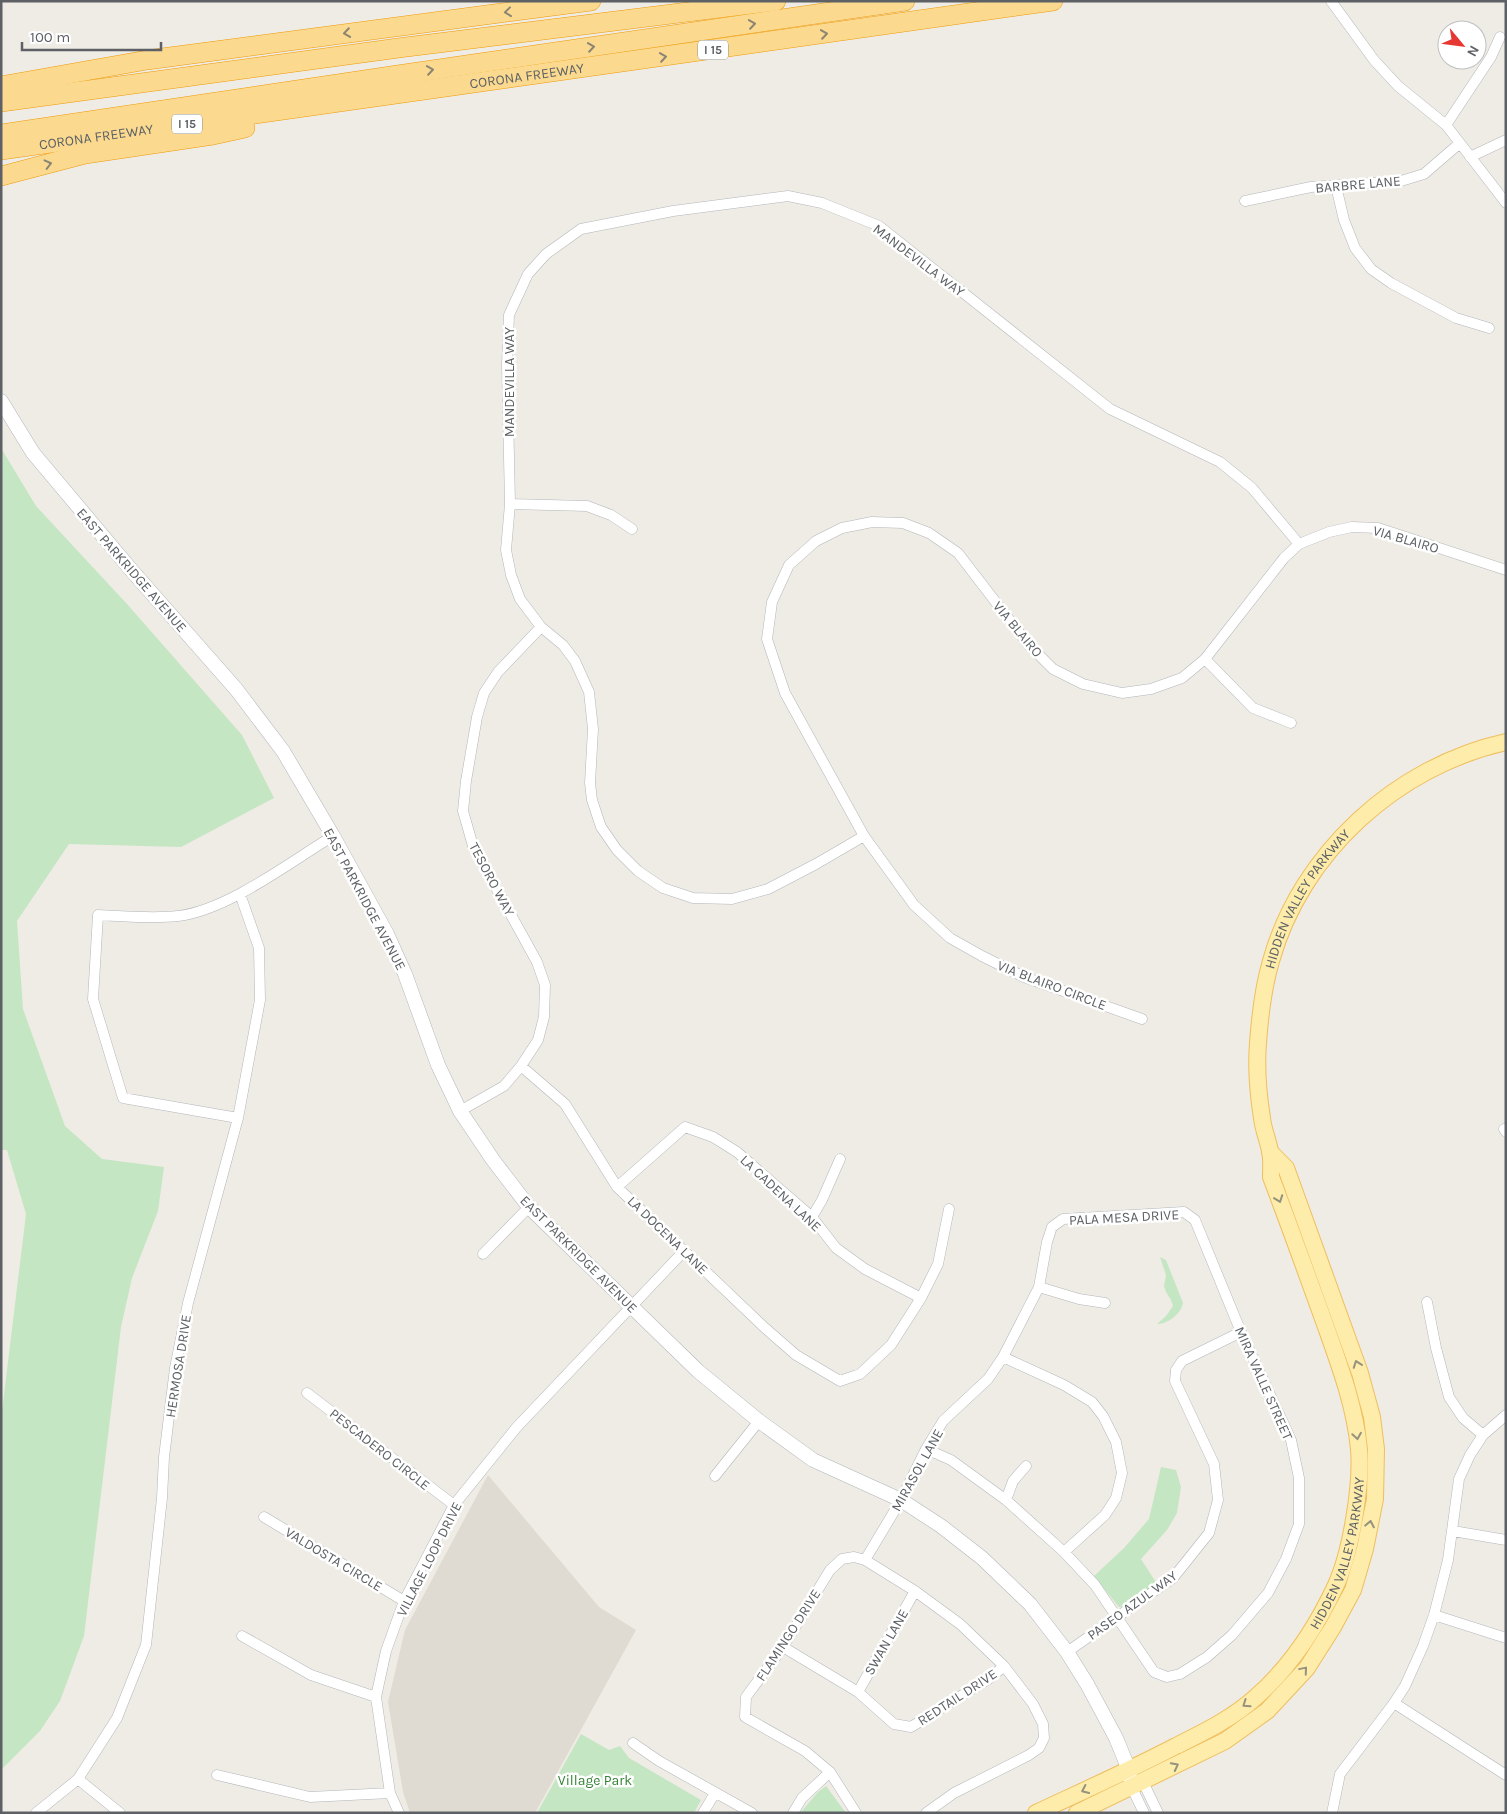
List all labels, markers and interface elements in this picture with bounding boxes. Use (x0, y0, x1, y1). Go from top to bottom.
one-way arrow (504, 6, 512, 16)
one-way arrow (748, 19, 756, 30)
scale bar (22, 20, 161, 52)
north arrow (1437, 20, 1487, 70)
one-way arrow (342, 27, 350, 38)
text: 100 m (30, 28, 70, 46)
one-way arrow (820, 29, 828, 40)
road number: I 15 (698, 40, 728, 60)
one-way arrow (587, 43, 595, 53)
text: N (1463, 43, 1483, 60)
one-way arrow (659, 52, 667, 63)
street label: CORONA FREEWAY (469, 59, 585, 93)
one-way arrow (427, 65, 435, 76)
road number: I 15 (172, 115, 202, 134)
street label: CORONA FREEWAY (38, 120, 155, 154)
one-way arrow (44, 159, 52, 169)
street label: BARBRE LANE (1315, 172, 1402, 197)
street label: MANDEVILLA WAY (870, 220, 968, 301)
street label: MANDEVILLA WAY (501, 327, 518, 437)
street label: EAST PARKRIDGE AVENUE (73, 505, 190, 636)
street label: VIA BLAIRO (1371, 522, 1441, 557)
street label: VIA BLAIRO (989, 598, 1046, 661)
street label: EAST PARKRIDGE AVENUE (320, 825, 409, 973)
street label: HIDDEN VALLEY PARKWAY (1261, 825, 1354, 971)
street label: TESORO WAY (465, 840, 518, 919)
street label: VIA BLAIRO CIRCLE (995, 957, 1109, 1014)
street label: LA CADENA LANE (737, 1151, 825, 1235)
street label: EAST PARKRIDGE AVENUE (516, 1192, 641, 1317)
street label: LA DOCENA LANE (624, 1193, 712, 1278)
one-way arrow (1273, 1194, 1283, 1203)
street label: PALA MESA DRIVE (1069, 1206, 1179, 1229)
street label: HERMOSA DRIVE (162, 1313, 195, 1419)
street label: MIRA VALLE STREET (1231, 1324, 1296, 1443)
one-way arrow (1353, 1360, 1363, 1369)
street label: PESCADERO CIRCLE (326, 1405, 433, 1494)
street label: MIRASOL LANE (888, 1426, 947, 1515)
one-way arrow (1351, 1432, 1362, 1440)
street label: HIDDEN VALLEY PARKWAY (1306, 1476, 1368, 1633)
street label: VILLAGE LOOP DRIVE (393, 1499, 466, 1619)
one-way arrow (1364, 1519, 1374, 1528)
street label: VALDOSTA CIRCLE (282, 1524, 386, 1595)
street label: PASEO AZUL WAY (1084, 1567, 1181, 1644)
street label: FLAMINGO DRIVE (752, 1586, 824, 1684)
street label: SWAN LANE (861, 1606, 912, 1678)
street label: REDTAIL DRIVE (914, 1665, 1000, 1729)
one-way arrow (1299, 1667, 1308, 1676)
one-way arrow (1243, 1698, 1252, 1707)
one-way arrow (1170, 1762, 1179, 1772)
park label: Village Park (558, 1772, 632, 1789)
one-way arrow (1081, 1784, 1090, 1795)

